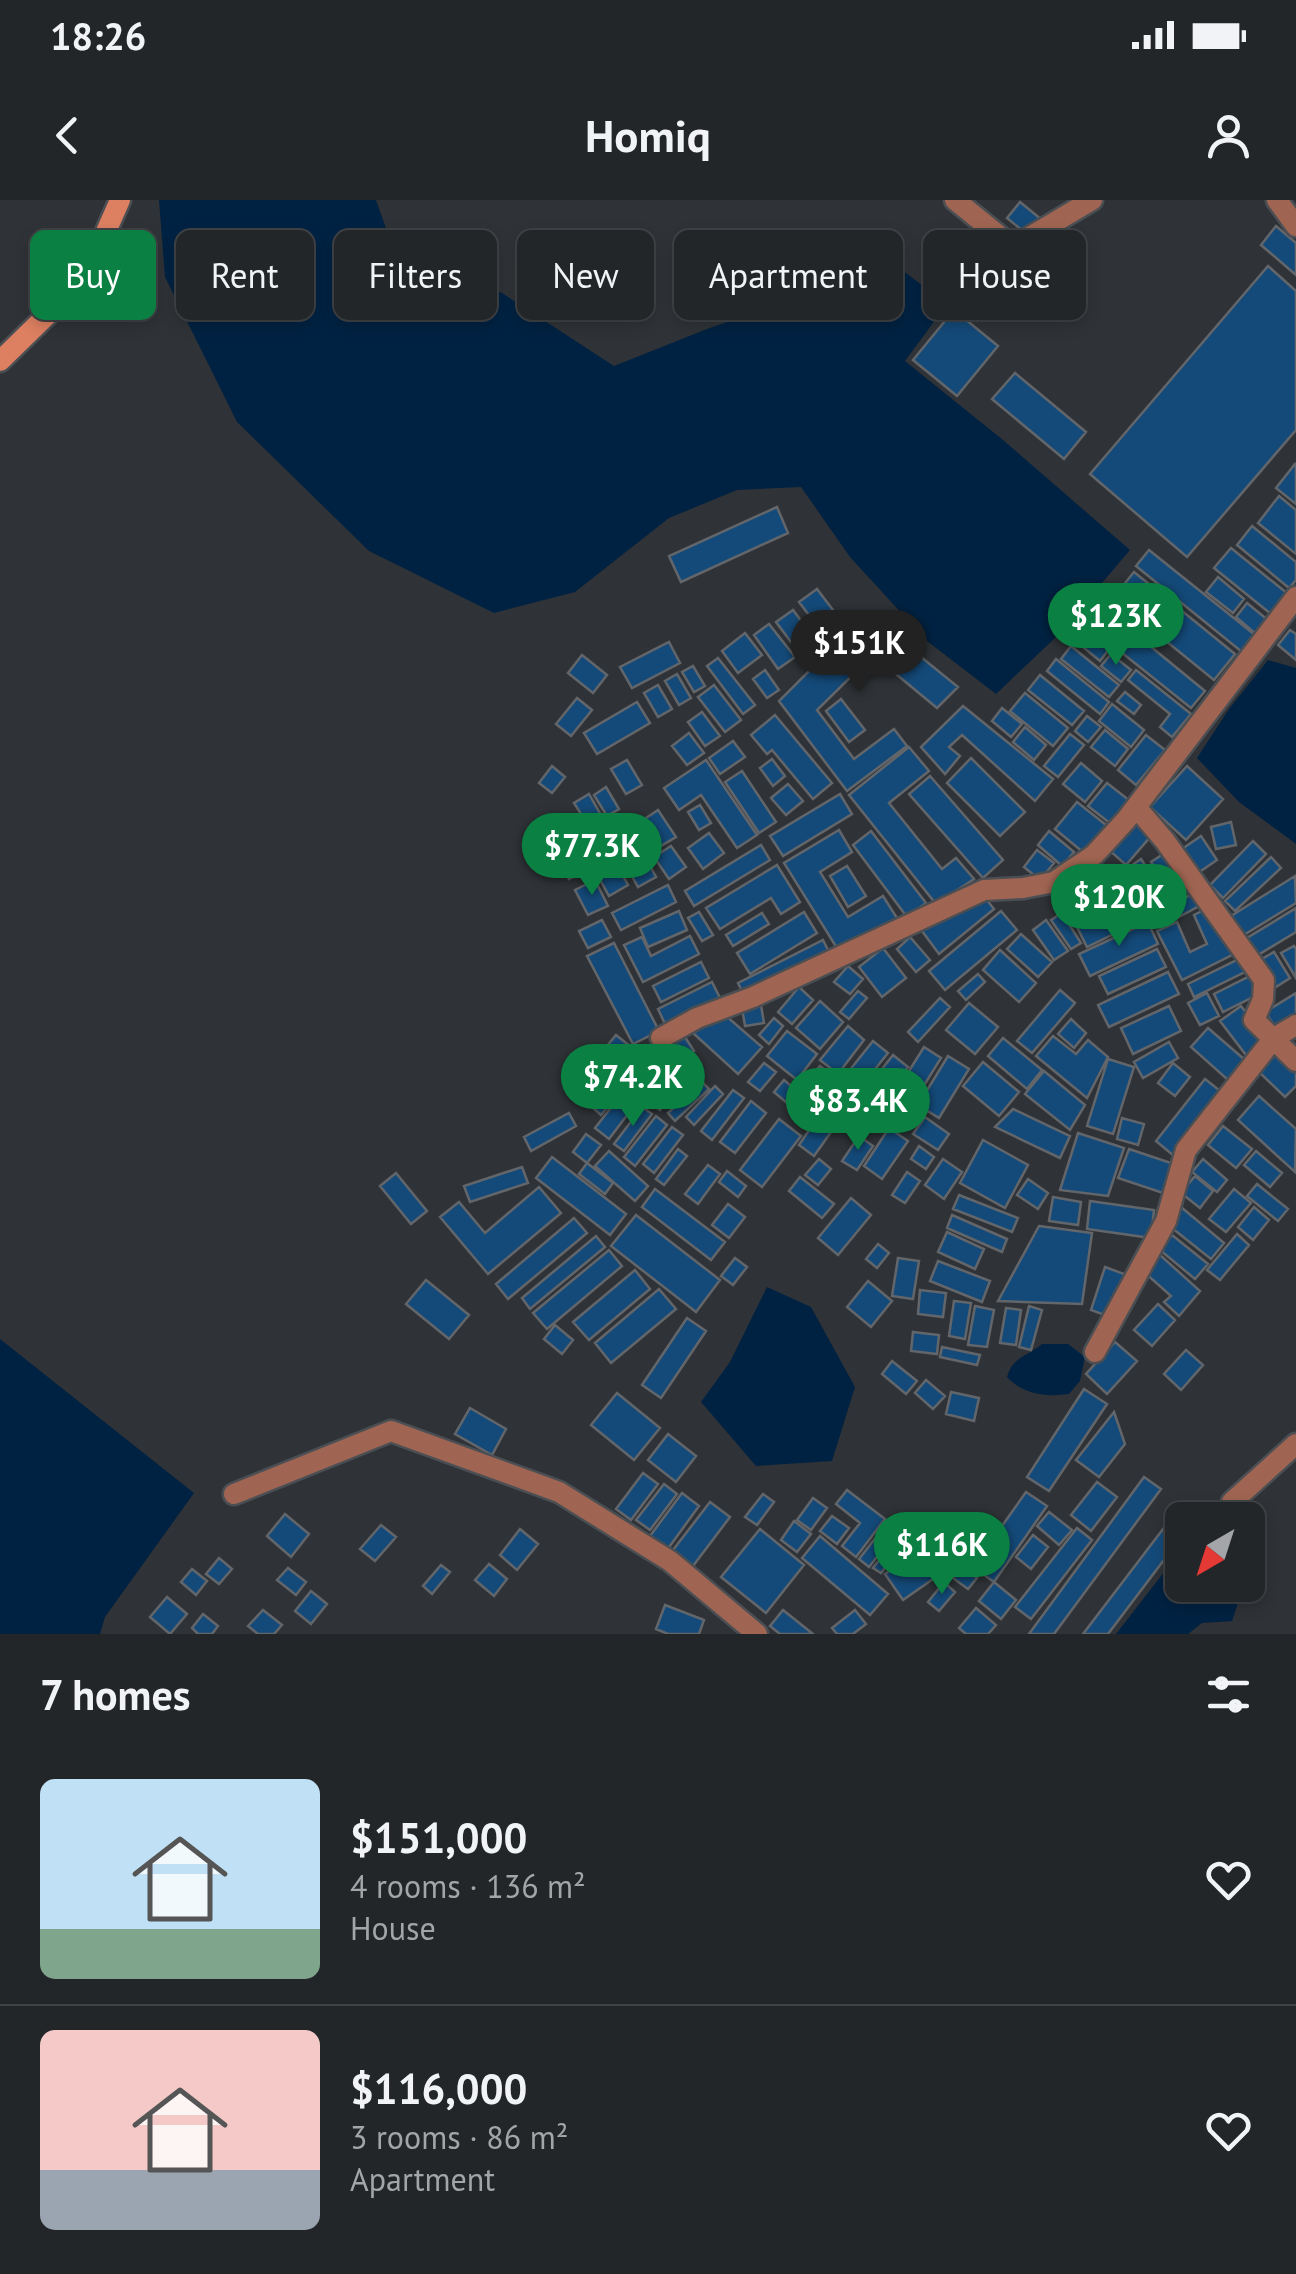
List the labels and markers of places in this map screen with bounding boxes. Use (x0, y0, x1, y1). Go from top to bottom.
pin: $123K (1046, 583, 1186, 668)
pin: $151K (789, 610, 929, 695)
pin: $77.3K (511, 813, 673, 898)
pin: $120K (1049, 864, 1189, 949)
pin: $74.2K (552, 1044, 714, 1129)
pin: $83.4K (777, 1068, 939, 1153)
pin: $116K (872, 1512, 1012, 1597)

